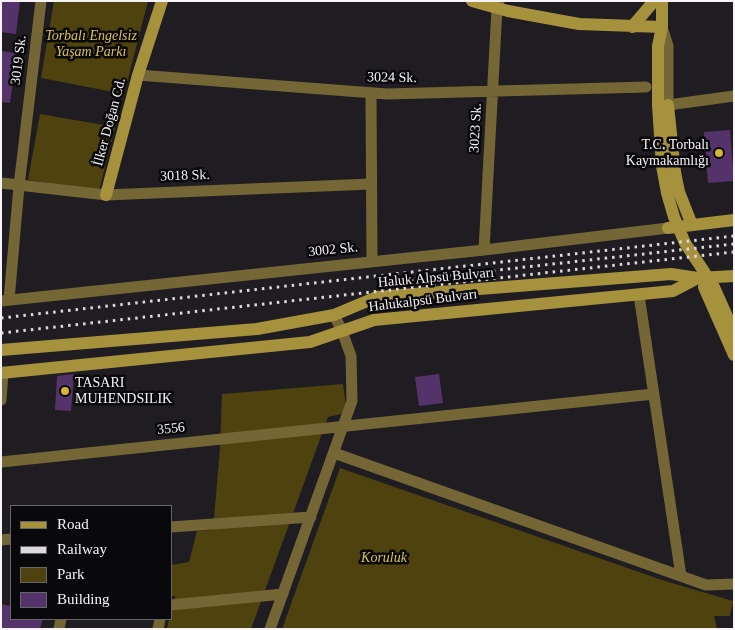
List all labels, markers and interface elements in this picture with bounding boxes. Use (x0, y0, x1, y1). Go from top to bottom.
park label: Torbalı Engelsiz Yaşam Parkı (45, 28, 137, 60)
street label: 3019 Sk. (8, 34, 30, 86)
street label: 3024 Sk. (367, 69, 417, 87)
street label: İlker Doğan Cd. (90, 76, 130, 168)
street label: 3023 Sk. (466, 103, 486, 153)
place label: T.C. Torbalı Kaymakamlığı (626, 137, 709, 170)
marker: T.C. Torbalı Kaymakamlığı (713, 147, 725, 159)
street label: 3018 Sk. (160, 167, 210, 185)
street label: 3002 Sk. (307, 239, 359, 261)
street label: Haluk Alpsü Bulvarı (377, 265, 495, 291)
street label: Halukalpsü Bulvarı (368, 286, 478, 316)
place label: TASARI MUHENDSILIK (75, 375, 172, 408)
marker: TASARI MUHENDSILIK (59, 385, 71, 397)
street label: 3556 (156, 419, 186, 439)
legend (10, 505, 172, 620)
text: Road (57, 516, 89, 532)
text: Railway (57, 541, 107, 557)
park label: Koruluk (361, 550, 407, 566)
text: Park (57, 566, 85, 582)
text: Building (57, 591, 110, 607)

